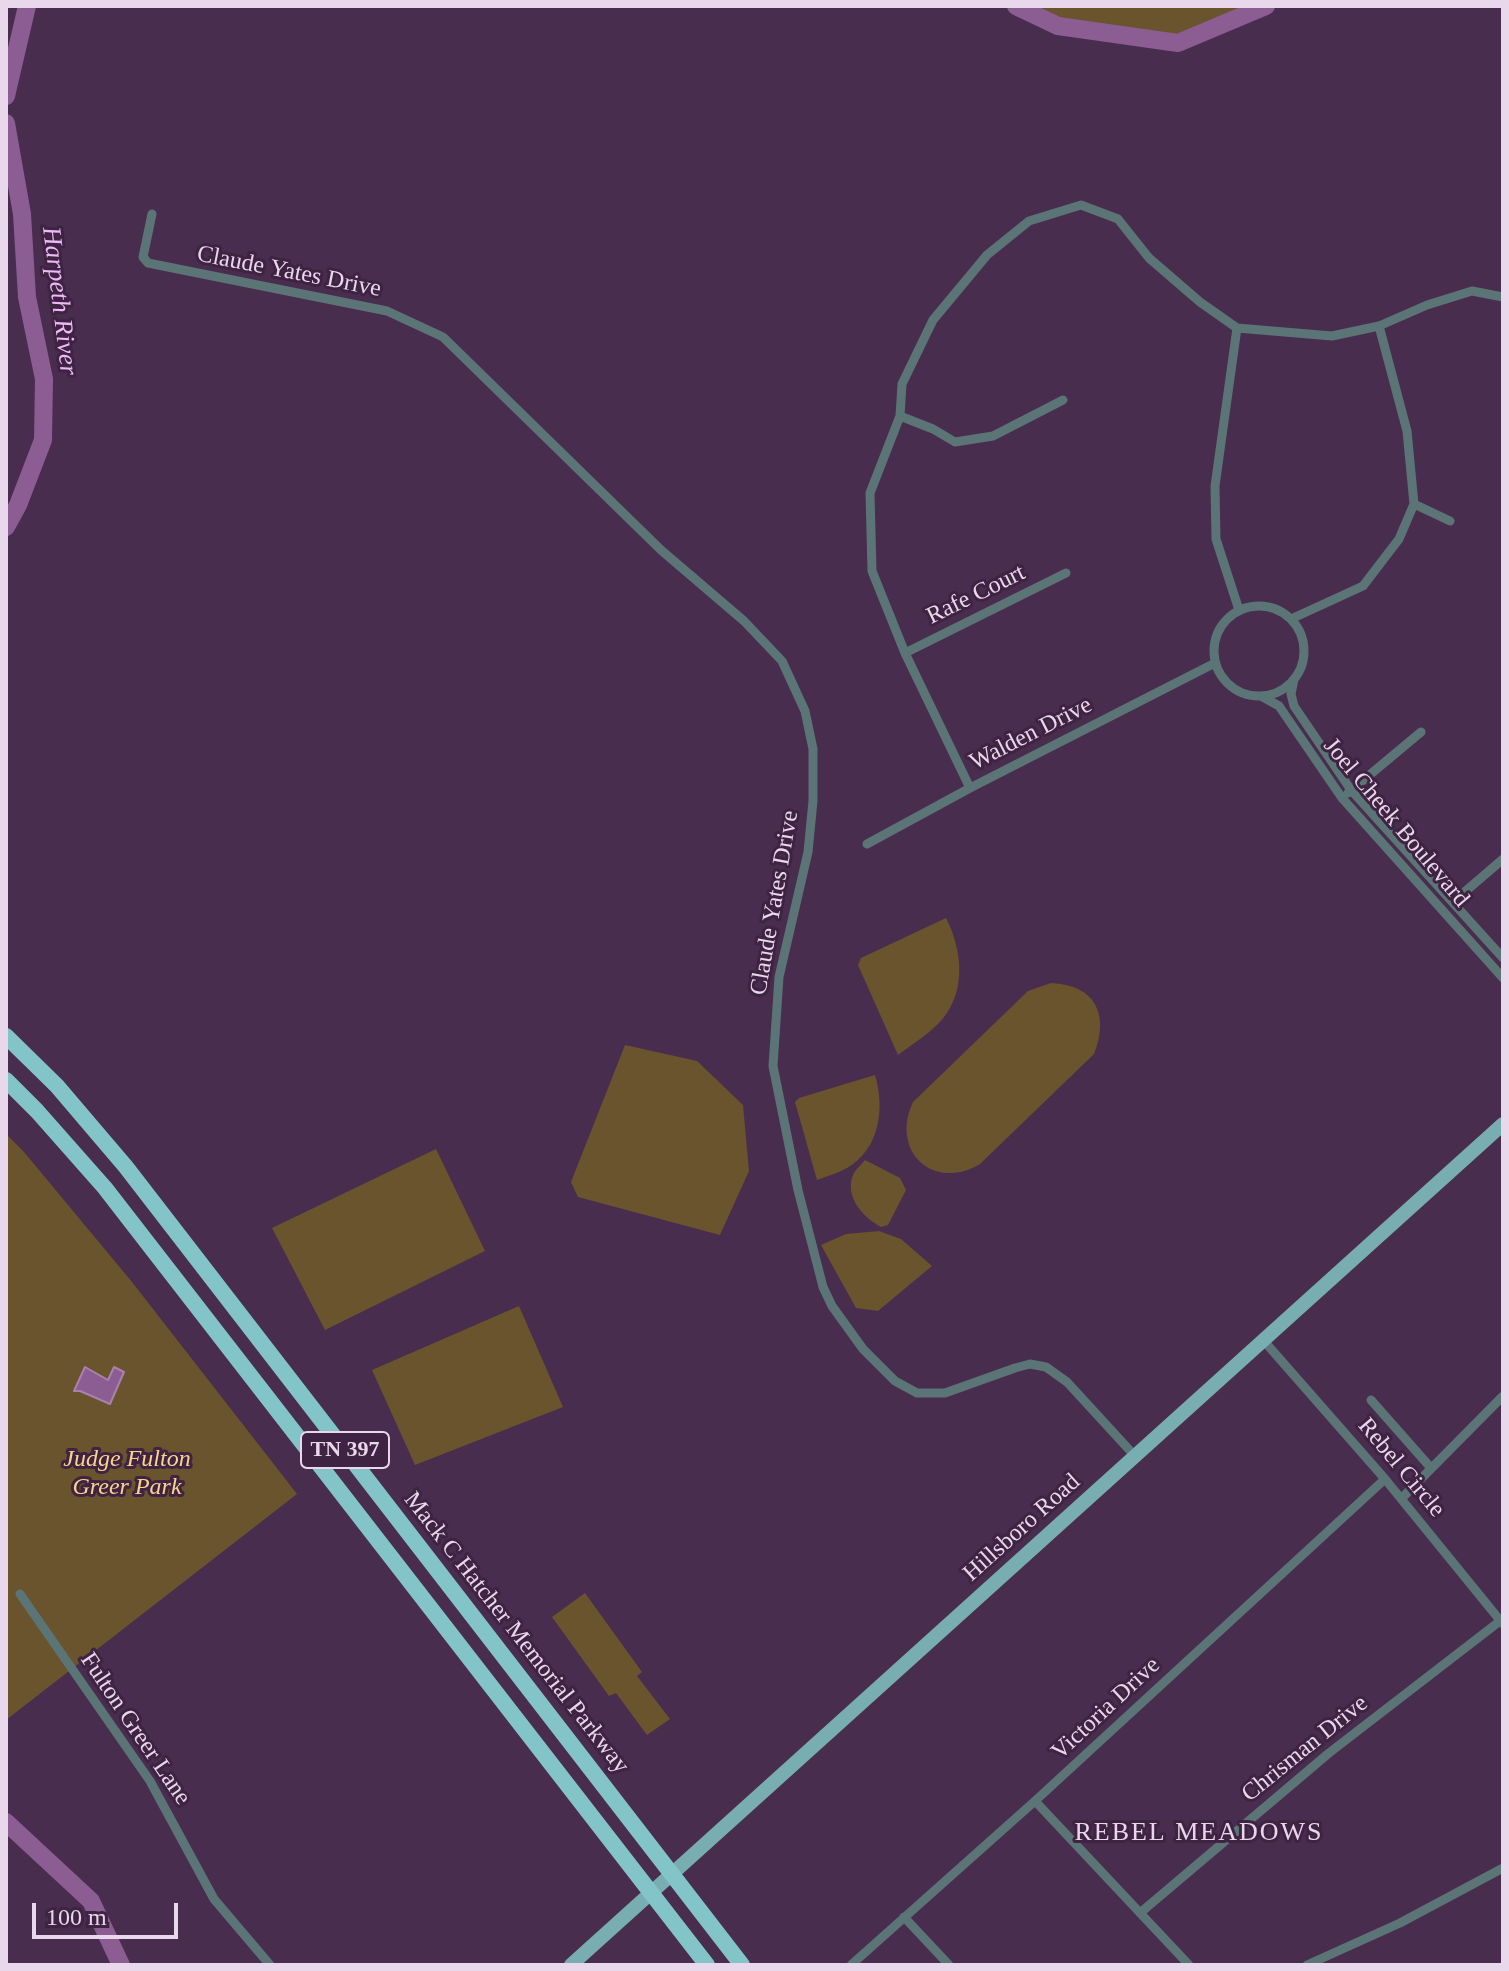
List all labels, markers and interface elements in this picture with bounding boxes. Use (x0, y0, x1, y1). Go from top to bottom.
water label: Harpeth River (34, 225, 84, 377)
street label: Claude Yates Drive (195, 240, 383, 304)
street label: Rafe Court (922, 559, 1030, 631)
street label: Walden Drive (965, 691, 1097, 777)
street label: Joel Cheek Boulevard (1317, 733, 1475, 913)
street label: Claude Yates Drive (745, 808, 805, 998)
street label: Rebel Circle (1351, 1413, 1451, 1523)
road number: TN 397 (301, 1432, 389, 1468)
park label: Judge Fulton Greer Park (63, 1446, 191, 1502)
street label: Hillsboro Road (958, 1468, 1086, 1588)
street label: Mack C Hatcher Memorial Parkway (397, 1487, 635, 1779)
street label: Fulton Greer Lane (73, 1647, 197, 1811)
street label: Victoria Drive (1046, 1651, 1166, 1767)
street label: Chrisman Drive (1236, 1689, 1374, 1809)
district label: REBEL MEADOWS (1074, 1817, 1324, 1849)
scale bar (36, 1887, 182, 1937)
text: 100 m (46, 1904, 107, 1930)

